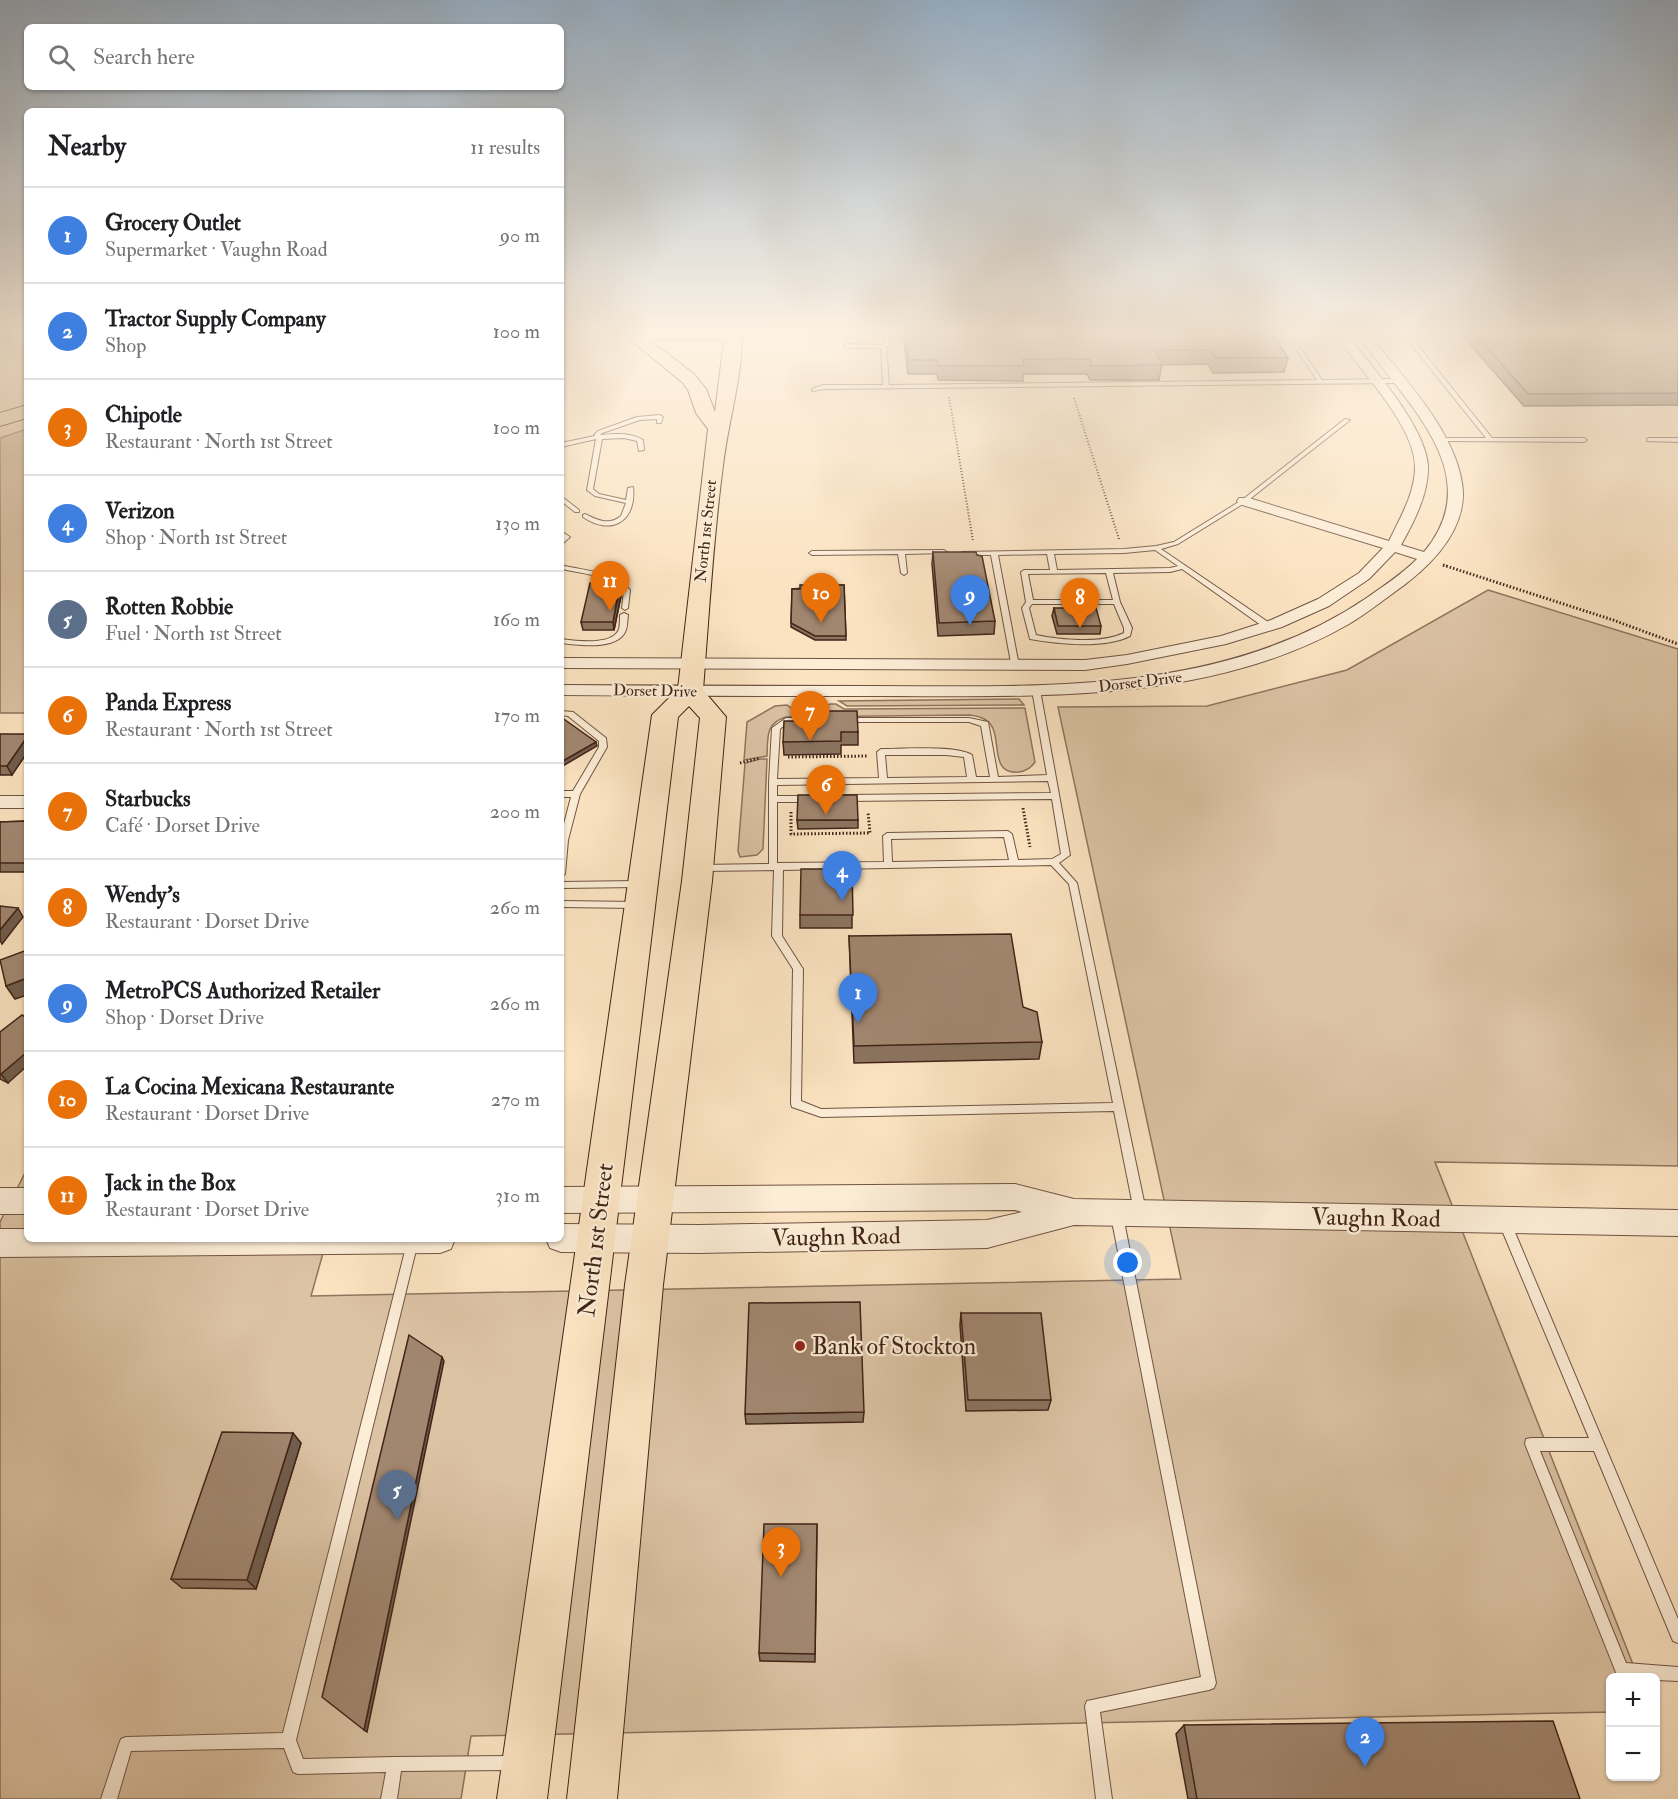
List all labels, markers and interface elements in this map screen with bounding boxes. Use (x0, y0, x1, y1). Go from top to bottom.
search box (24, 24, 564, 90)
icon: search (45, 41, 78, 74)
text: Search here (93, 43, 195, 71)
text: Nearby (48, 131, 126, 163)
text: 11 results (470, 135, 540, 160)
text: Grocery Outlet (105, 209, 241, 237)
text: 1 (64, 223, 71, 248)
text: 90 m (500, 223, 540, 248)
text: Supermarket · Vaughn Road (105, 237, 328, 262)
text: Tractor Supply Company (105, 305, 326, 333)
text: 2 (62, 319, 73, 344)
text: 100 m (493, 319, 540, 344)
text: Shop (105, 333, 146, 358)
text: Chipotle (105, 401, 182, 429)
text: 3 (64, 415, 71, 440)
text: 100 m (493, 415, 540, 440)
text: Restaurant · North 1st Street (105, 429, 333, 454)
street label: North 1st Street (691, 479, 721, 583)
text: Verizon (105, 497, 175, 525)
text: 4 (62, 511, 73, 536)
text: 130 m (495, 511, 540, 536)
text: Shop · North 1st Street (105, 525, 287, 550)
pin: 11 (590, 562, 630, 611)
pin: 10 (802, 574, 840, 623)
pin: 9 (950, 576, 990, 625)
pin: 8 (1060, 578, 1100, 628)
text: Rotten Robbie (105, 593, 233, 621)
text: 5 (63, 607, 72, 632)
text: 160 m (493, 607, 540, 632)
text: Fuel · North 1st Street (105, 621, 282, 646)
street label: Dorset Drive (1097, 667, 1183, 697)
street label: Dorset Drive (613, 680, 698, 702)
text: Panda Express (105, 689, 231, 717)
pin: 7 (790, 692, 830, 741)
text: 6 (62, 703, 73, 728)
text: 170 m (494, 703, 540, 728)
text: Restaurant · North 1st Street (105, 717, 333, 742)
pin: 6 (806, 766, 846, 815)
text: Starbucks (105, 785, 190, 813)
text: 7 (63, 799, 72, 824)
text: 200 m (490, 799, 540, 824)
text: Café · Dorset Drive (105, 813, 260, 838)
pin: 4 (822, 852, 862, 901)
text: Wendy's (105, 881, 180, 909)
text: 8 (63, 895, 72, 920)
text: 260 m (490, 895, 540, 920)
text: Restaurant · Dorset Drive (105, 909, 309, 934)
pin: 1 (838, 974, 878, 1023)
text: MetroPCS Authorized Retailer (105, 977, 380, 1005)
text: 9 (62, 991, 73, 1016)
text: 260 m (490, 991, 540, 1016)
text: Shop · Dorset Drive (105, 1005, 264, 1030)
text: La Cocina Mexicana Restaurante (105, 1073, 394, 1101)
text: 10 (59, 1087, 76, 1112)
text: 270 m (491, 1087, 540, 1112)
text: Restaurant · Dorset Drive (105, 1101, 309, 1126)
street label: North 1st Street (571, 1161, 621, 1318)
text: Jack in the Box (105, 1169, 235, 1197)
text: 11 (60, 1183, 75, 1208)
text: 310 m (495, 1183, 540, 1208)
text: Restaurant · Dorset Drive (105, 1197, 309, 1222)
street label: Vaughn Road (1311, 1201, 1441, 1235)
street label: Vaughn Road (771, 1220, 901, 1254)
your location (1113, 1248, 1142, 1277)
place label: Bank of Stockton (812, 1331, 976, 1362)
marker: Bank of Stockton (793, 1339, 807, 1353)
pin: 5 (378, 1470, 416, 1520)
pin: 3 (762, 1528, 800, 1577)
map controls (1606, 1673, 1660, 1781)
button: + (1606, 1673, 1660, 1727)
pin: 2 (1346, 1718, 1384, 1767)
button: − (1606, 1727, 1660, 1781)

